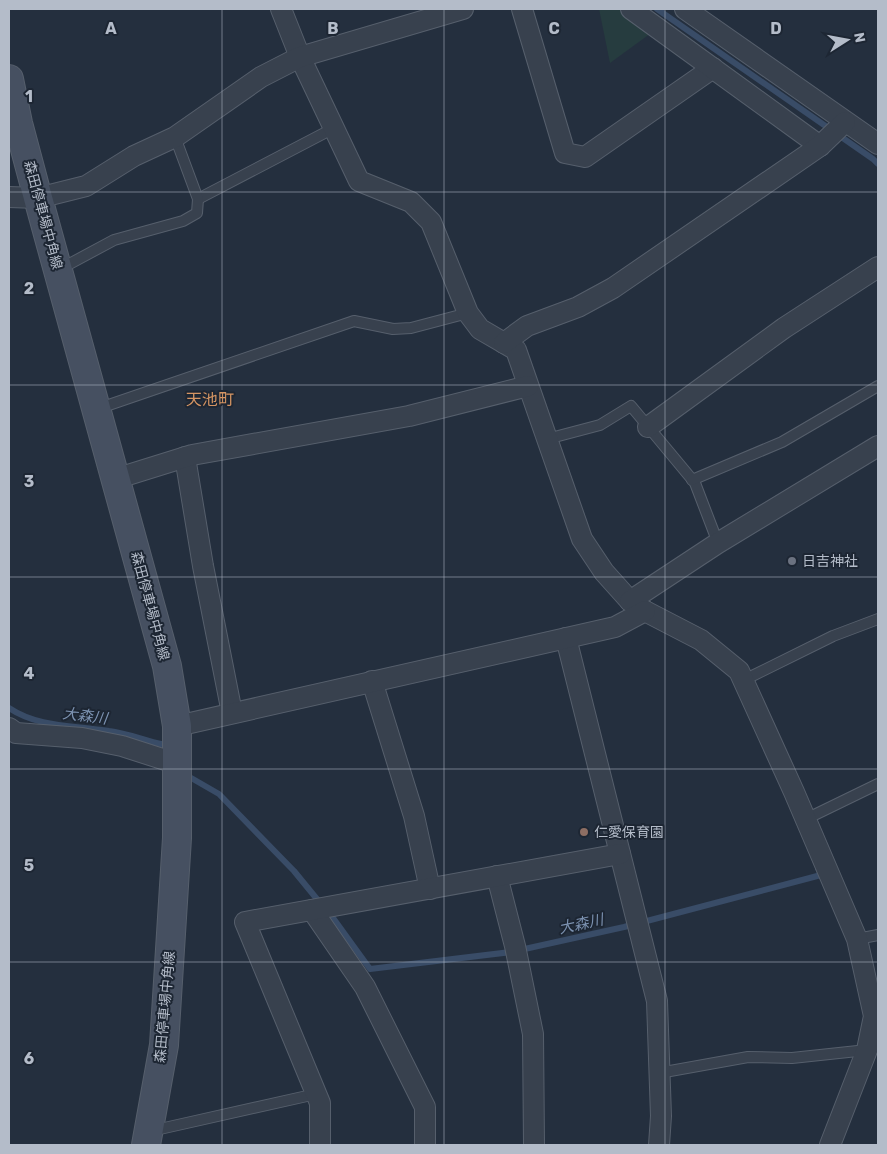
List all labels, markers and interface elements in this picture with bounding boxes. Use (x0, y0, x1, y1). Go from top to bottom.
north arrow (822, 15, 872, 65)
text: A (105, 19, 117, 38)
text: B (327, 19, 339, 38)
text: C (548, 19, 560, 38)
text: D (770, 19, 782, 38)
text: N (850, 31, 869, 44)
text: 1 (25, 87, 33, 106)
street label: 森田停車場中角線 (20, 159, 66, 271)
text: 2 (24, 279, 34, 298)
district label: 天池町 (186, 390, 234, 409)
text: 3 (24, 472, 34, 491)
street label: 森田停車場中角線 (127, 550, 173, 662)
place label: 日吉神社 (802, 553, 858, 570)
marker: 日吉神社 (786, 555, 798, 567)
text: 4 (24, 664, 35, 683)
water label: 大森川 (62, 704, 110, 728)
place label: 仁愛保育園 (594, 824, 664, 841)
marker: 仁愛保育園 (578, 826, 590, 838)
text: 5 (24, 856, 34, 875)
water label: 大森川 (557, 910, 607, 937)
street label: 森田停車場中角線 (152, 950, 178, 1064)
text: 6 (24, 1049, 34, 1068)

